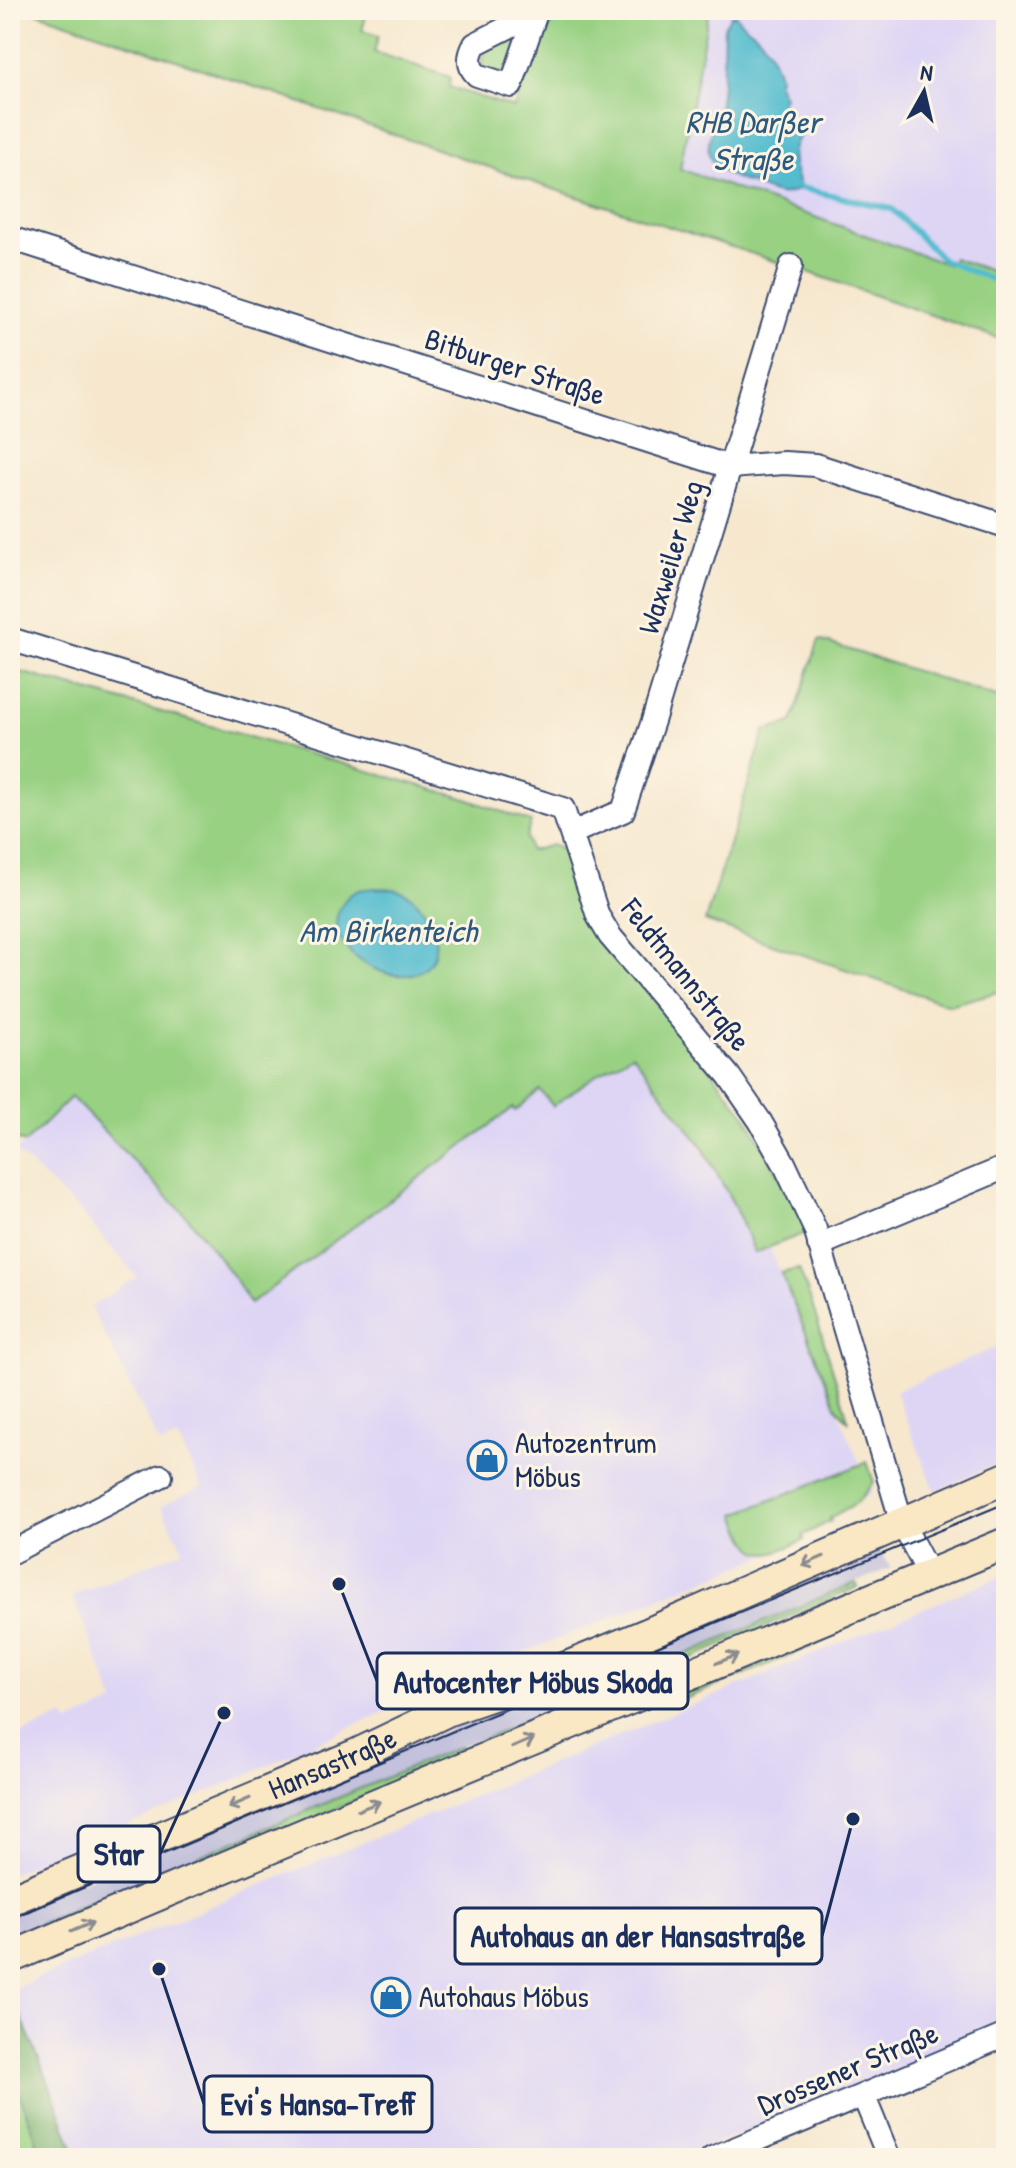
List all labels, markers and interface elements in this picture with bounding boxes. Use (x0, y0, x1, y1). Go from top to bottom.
north arrow (884, 52, 964, 132)
text: N (919, 57, 935, 88)
water label: RHB Darßer Straße (685, 100, 824, 180)
street label: Bitburger Straße (420, 318, 611, 414)
street label: Waxweiler Weg (628, 475, 712, 638)
street label: Feldtmannstraße (612, 889, 761, 1059)
water label: Am Birkenteich (299, 909, 479, 952)
place label: Autozentrum Möbus (515, 1422, 657, 1496)
shop icon: Autozentrum Möbus (466, 1439, 508, 1481)
one-way arrow (802, 1554, 826, 1569)
one-way arrow (714, 1651, 739, 1665)
callout: Autocenter Möbus Skoda (377, 1653, 688, 1709)
text: Autocenter Möbus Skoda (394, 1660, 673, 1703)
street label: Hansastraße (262, 1717, 403, 1808)
one-way arrow (510, 1734, 535, 1749)
one-way arrow (227, 1797, 252, 1812)
one-way arrow (356, 1798, 381, 1813)
callout: Star (78, 1826, 160, 1882)
text: Star (94, 1832, 145, 1875)
callout: Autohaus an der Hansastraße (455, 1908, 822, 1964)
text: Autohaus an der Hansastraße (471, 1914, 806, 1958)
one-way arrow (69, 1919, 94, 1934)
shop icon: Autohaus Möbus (370, 1976, 412, 2018)
place label: Autohaus Möbus (419, 1976, 589, 2016)
street label: Drossener Straße (751, 2012, 944, 2124)
callout: Evi's Hansa-Treff (204, 2076, 432, 2132)
text: Evi's Hansa-Treff (220, 2082, 417, 2125)

